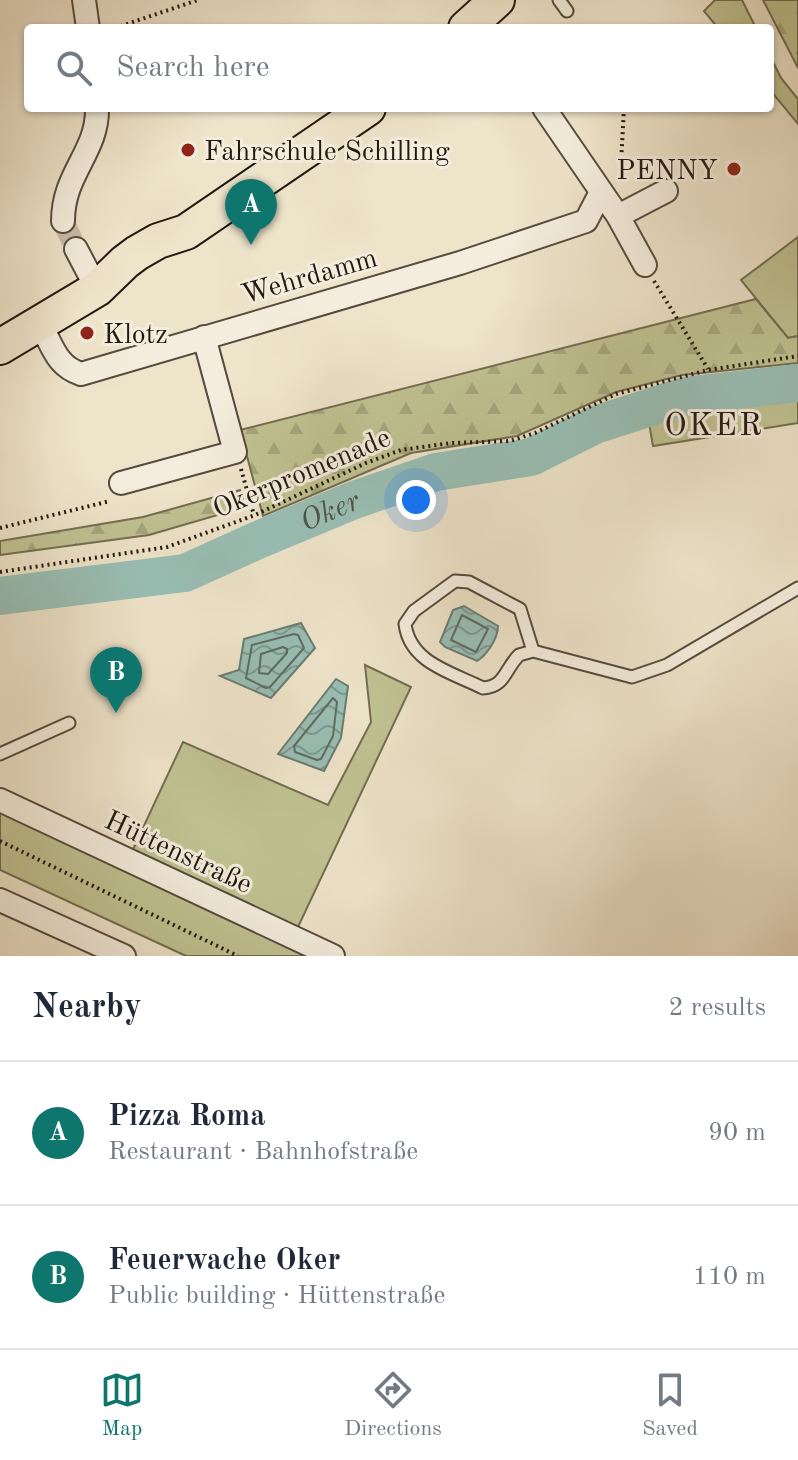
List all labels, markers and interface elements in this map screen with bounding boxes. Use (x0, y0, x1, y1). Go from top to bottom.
search box (24, 24, 774, 112)
icon: search (52, 46, 96, 90)
text: Search here (116, 53, 270, 83)
place label: Fahrschule Schilling (204, 139, 450, 167)
marker: Fahrschule Schilling (179, 141, 197, 159)
place label: PENNY (616, 158, 718, 186)
marker: PENNY (725, 160, 743, 178)
pin: A (225, 179, 277, 245)
street label: Wehrdamm (239, 245, 381, 311)
place label: Klotz (103, 322, 168, 350)
marker: Klotz (78, 324, 96, 342)
district label: OKER (664, 411, 764, 443)
street label: Okerpromenade (207, 419, 395, 525)
your location (396, 480, 436, 520)
water label: Oker (296, 483, 366, 539)
pin: B (90, 647, 142, 713)
street label: Hüttenstraße (100, 807, 256, 900)
text: Nearby (32, 991, 142, 1025)
text: 2 results (668, 995, 766, 1021)
text: Pizza Roma (108, 1102, 265, 1132)
text: A (48, 1120, 68, 1146)
text: 90 m (708, 1120, 766, 1146)
text: Restaurant · Bahnhofstraße (108, 1139, 418, 1165)
text: Feuerwache Oker (108, 1246, 341, 1276)
text: B (49, 1264, 67, 1290)
text: 110 m (693, 1264, 766, 1290)
text: Public building · Hüttenstraße (108, 1283, 445, 1309)
tab: Map (100, 1368, 144, 1443)
tab: Directions (344, 1368, 442, 1443)
tab: Saved (642, 1368, 698, 1443)

